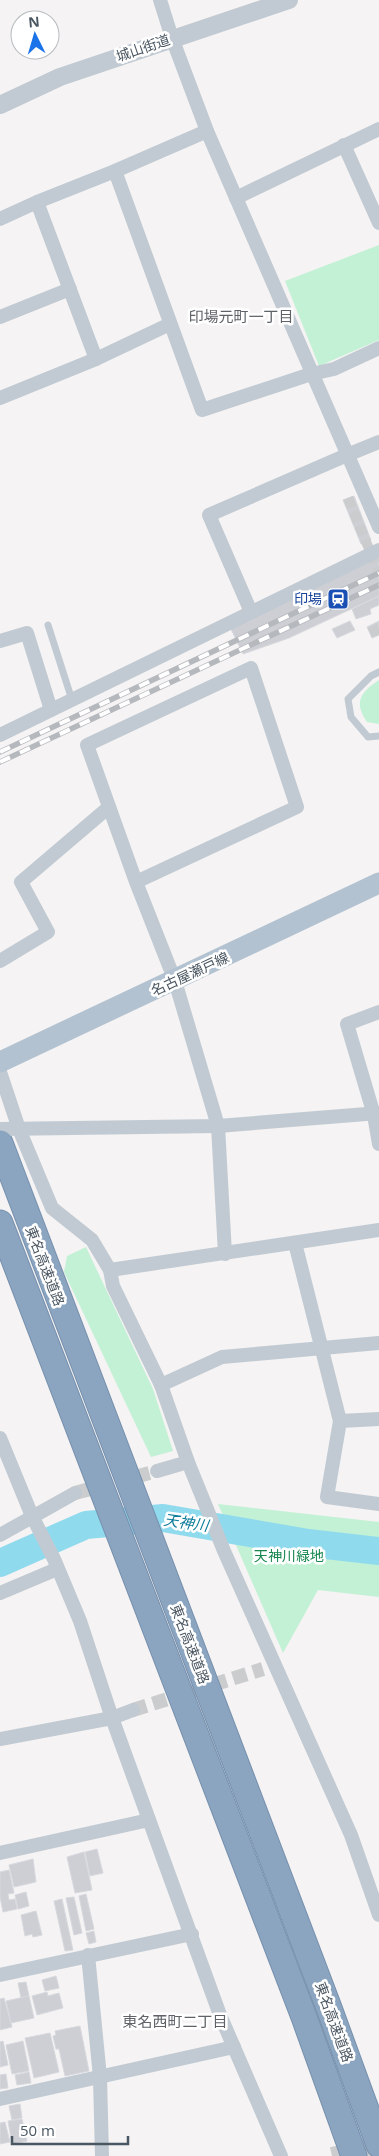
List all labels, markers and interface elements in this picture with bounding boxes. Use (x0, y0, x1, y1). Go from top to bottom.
north arrow (10, 10, 60, 60)
text: N (27, 12, 40, 32)
street label: 城山街道 (113, 29, 172, 66)
district label: 印場元町一丁目 (188, 306, 294, 326)
station icon: 印場 (326, 587, 350, 611)
place label: 印場 (294, 589, 322, 608)
street label: 名古屋瀬戸線 (148, 947, 232, 1000)
street label: 東名高速道路 (22, 1223, 69, 1308)
water label: 天神川 (162, 1509, 212, 1535)
park label: 天神川緑地 (254, 1546, 324, 1565)
street label: 東名高速道路 (167, 1601, 214, 1686)
street label: 東名高速道路 (311, 1979, 358, 2065)
district label: 東名西町二丁目 (122, 2011, 228, 2031)
scale bar (12, 2114, 129, 2146)
text: 50 m (20, 2120, 55, 2140)

